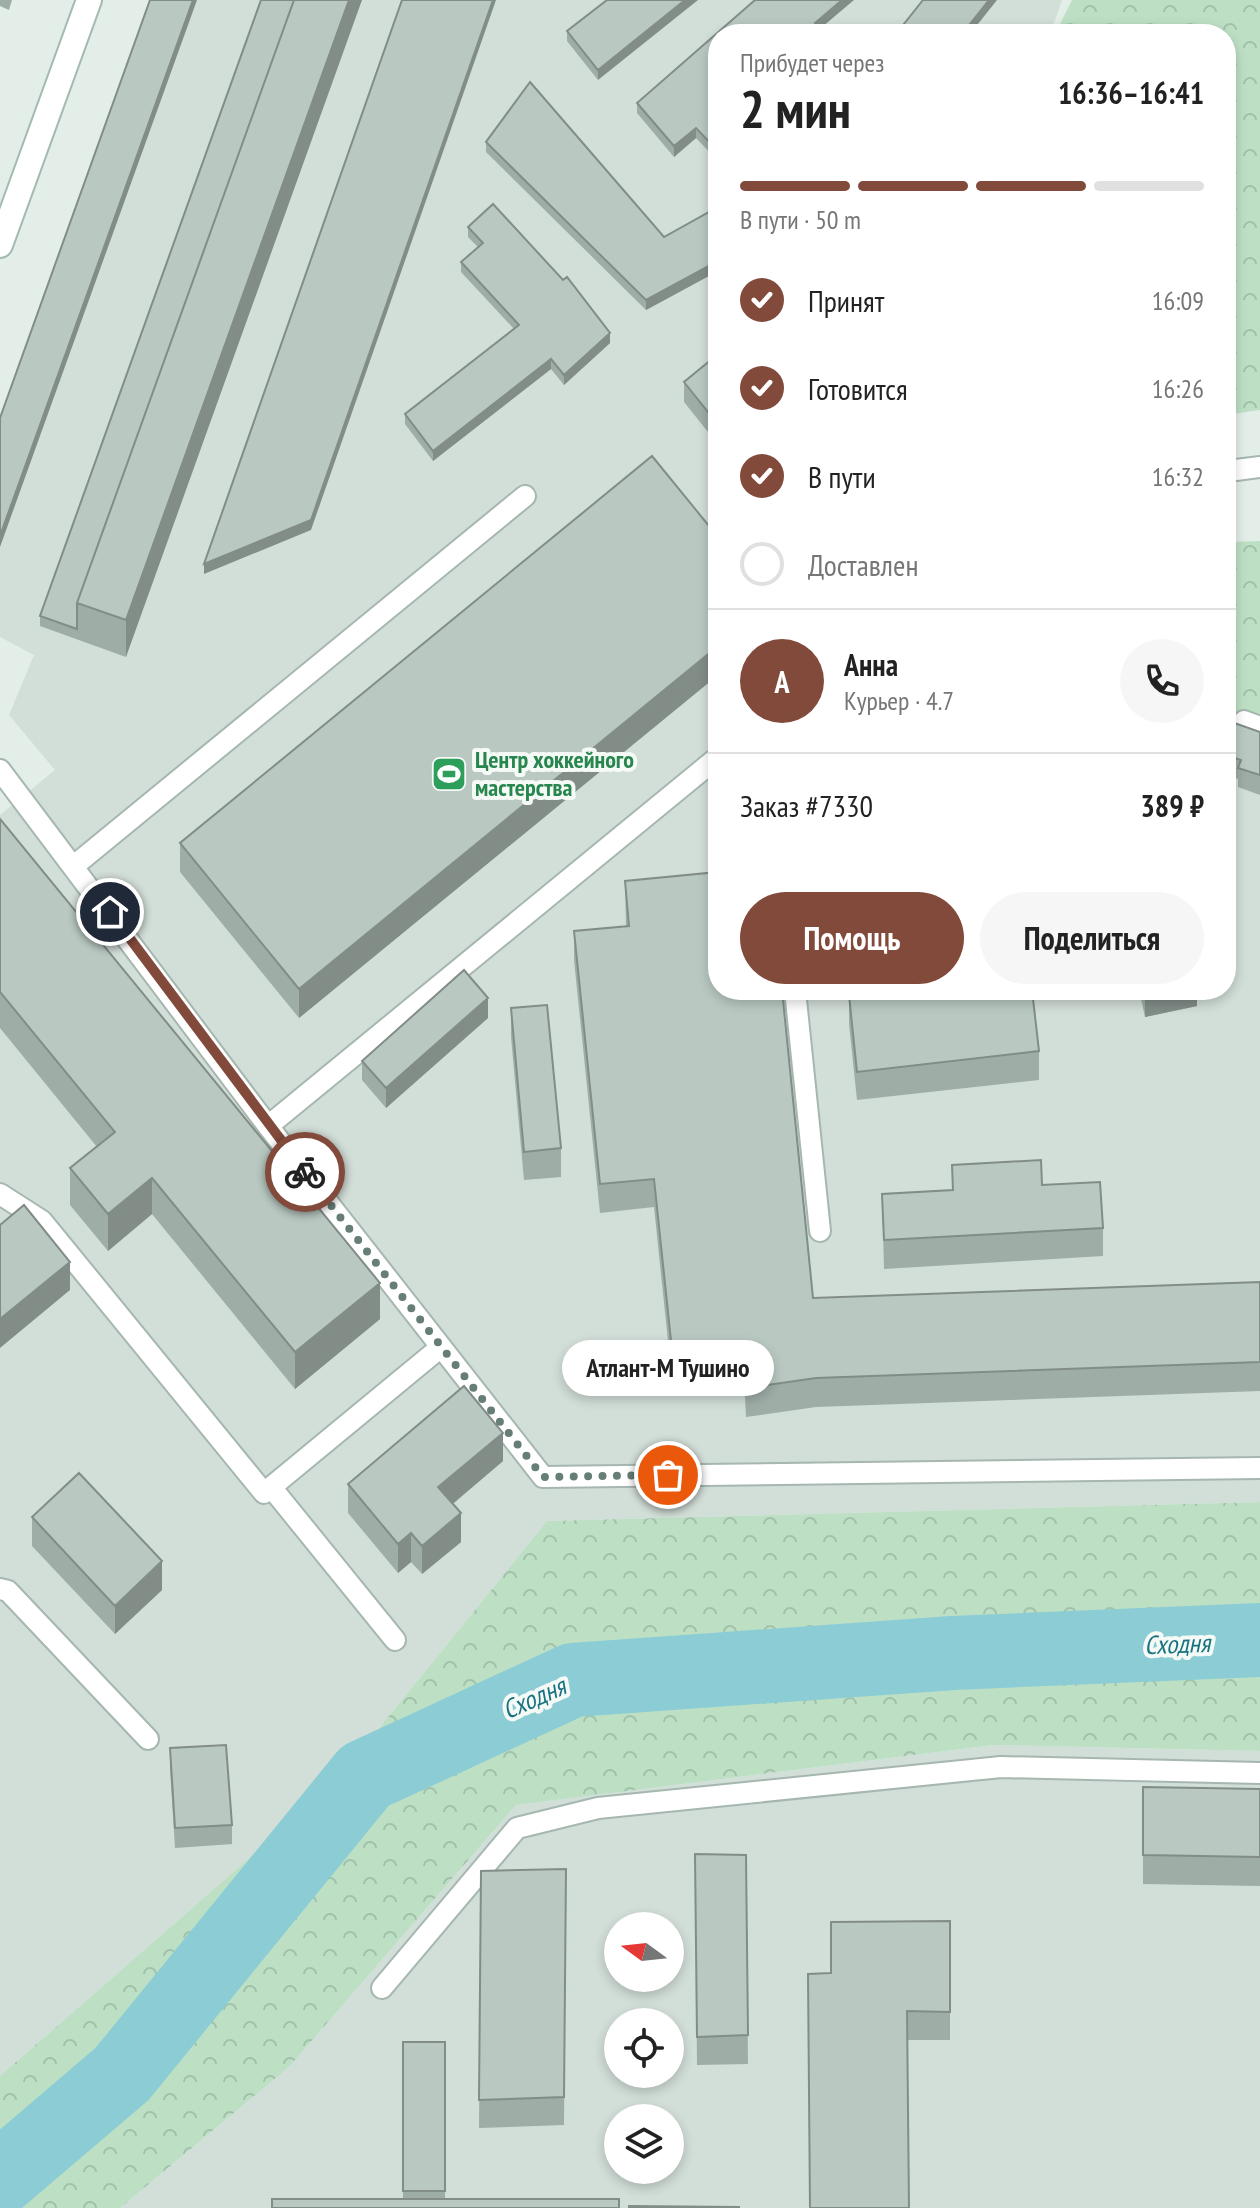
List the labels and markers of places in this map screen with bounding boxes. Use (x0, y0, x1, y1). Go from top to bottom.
place label: Центр хоккейного мастерства (475, 744, 634, 803)
sports icon: Центр хоккейного мастерства (430, 755, 468, 793)
pin (76, 878, 144, 946)
callout: Атлант-М Тушино (562, 1339, 774, 1395)
pin (634, 1441, 702, 1509)

